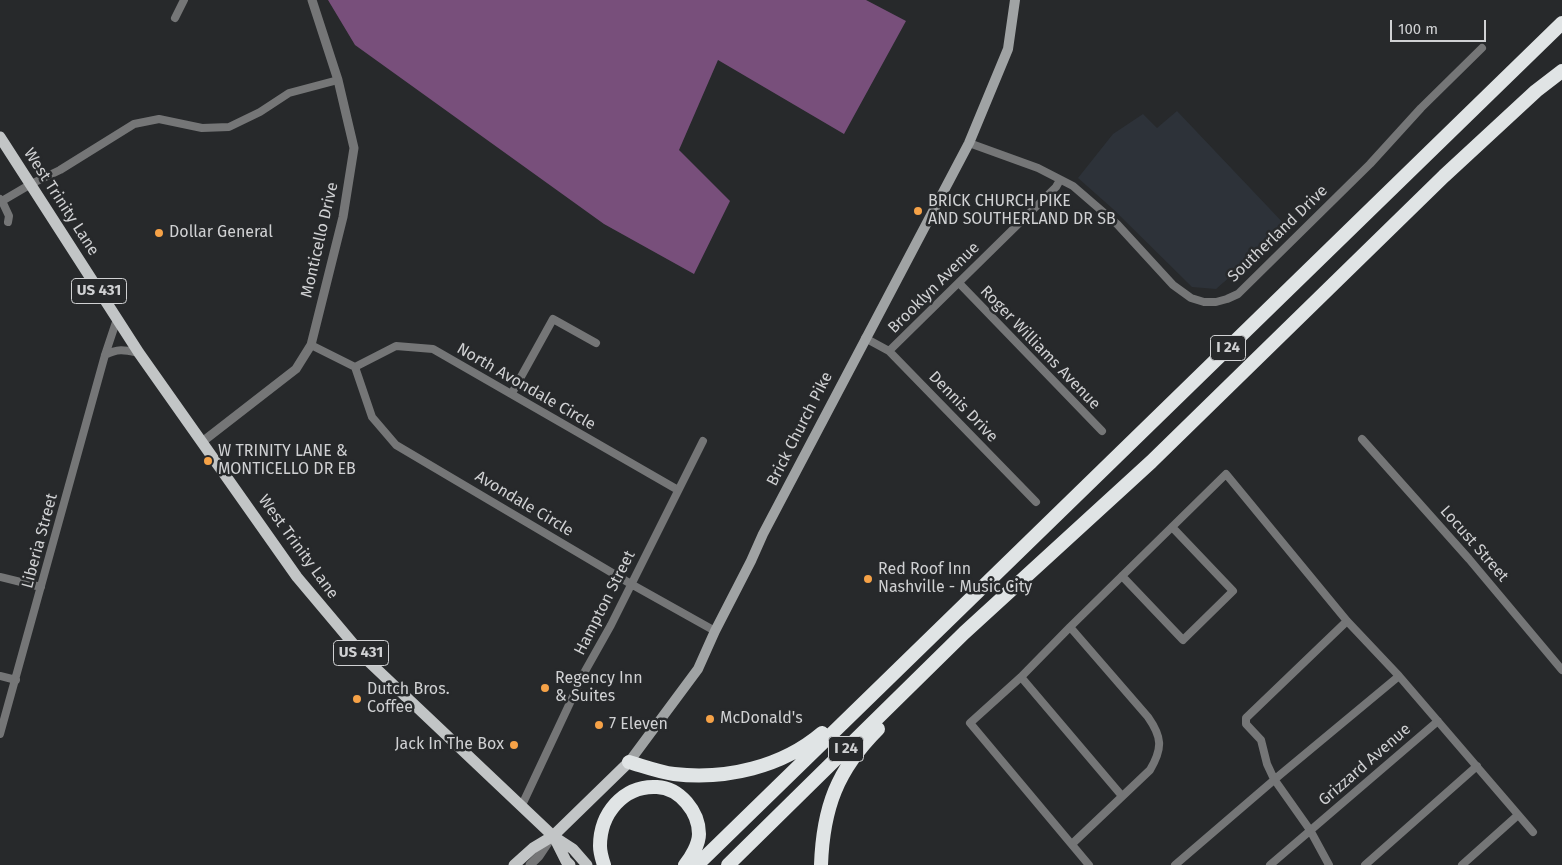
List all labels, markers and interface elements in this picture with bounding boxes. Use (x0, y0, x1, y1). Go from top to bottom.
scale bar (1392, 10, 1488, 42)
text: 100 m (1398, 20, 1438, 38)
street label: West Trinity Lane (19, 145, 103, 259)
street label: Monticello Drive (297, 180, 343, 300)
street label: Southerland Drive (1224, 181, 1332, 287)
place label: BRICK CHURCH PIKE AND SOUTHERLAND DR SB (928, 192, 1116, 230)
marker: BRICK CHURCH PIKE AND SOUTHERLAND DR SB (912, 205, 924, 217)
place label: Dollar General (169, 223, 273, 243)
marker: Dollar General (153, 227, 165, 239)
street label: Brooklyn Avenue (884, 238, 984, 338)
road number: US 431 (72, 278, 126, 304)
street label: Roger Williams Avenue (976, 282, 1104, 414)
road number: I 24 (1210, 336, 1246, 360)
street label: North Avondale Circle (453, 339, 599, 435)
street label: Dennis Drive (924, 367, 1002, 447)
street label: Brick Church Pike (763, 369, 837, 489)
place label: W TRINITY LANE & MONTICELLO DR EB (218, 442, 356, 480)
marker: W TRINITY LANE & MONTICELLO DR EB (202, 455, 214, 467)
street label: Avondale Circle (471, 467, 577, 541)
street label: Liberia Street (18, 491, 62, 591)
street label: West Trinity Lane (254, 491, 342, 603)
street label: Locust Street (1436, 502, 1512, 586)
street label: Hampton Street (570, 548, 640, 658)
place label: Red Roof Inn Nashville - Music City (878, 560, 1032, 598)
marker: Red Roof Inn Nashville - Music City (862, 573, 874, 585)
road number: US 431 (334, 640, 388, 666)
place label: Regency Inn & Suites (555, 669, 643, 707)
place label: Dutch Bros. Coffee (367, 680, 449, 718)
marker: Regency Inn & Suites (539, 682, 551, 694)
marker: Dutch Bros. Coffee (351, 693, 363, 705)
place label: McDonald's (720, 709, 803, 729)
marker: McDonald's (704, 713, 716, 725)
place label: 7 Eleven (609, 715, 668, 735)
marker: 7 Eleven (593, 719, 605, 731)
street label: Grizzard Avenue (1315, 720, 1415, 810)
place label: Jack In The Box (395, 735, 504, 755)
road number: I 24 (828, 736, 864, 762)
marker: Jack In The Box (508, 739, 520, 751)

